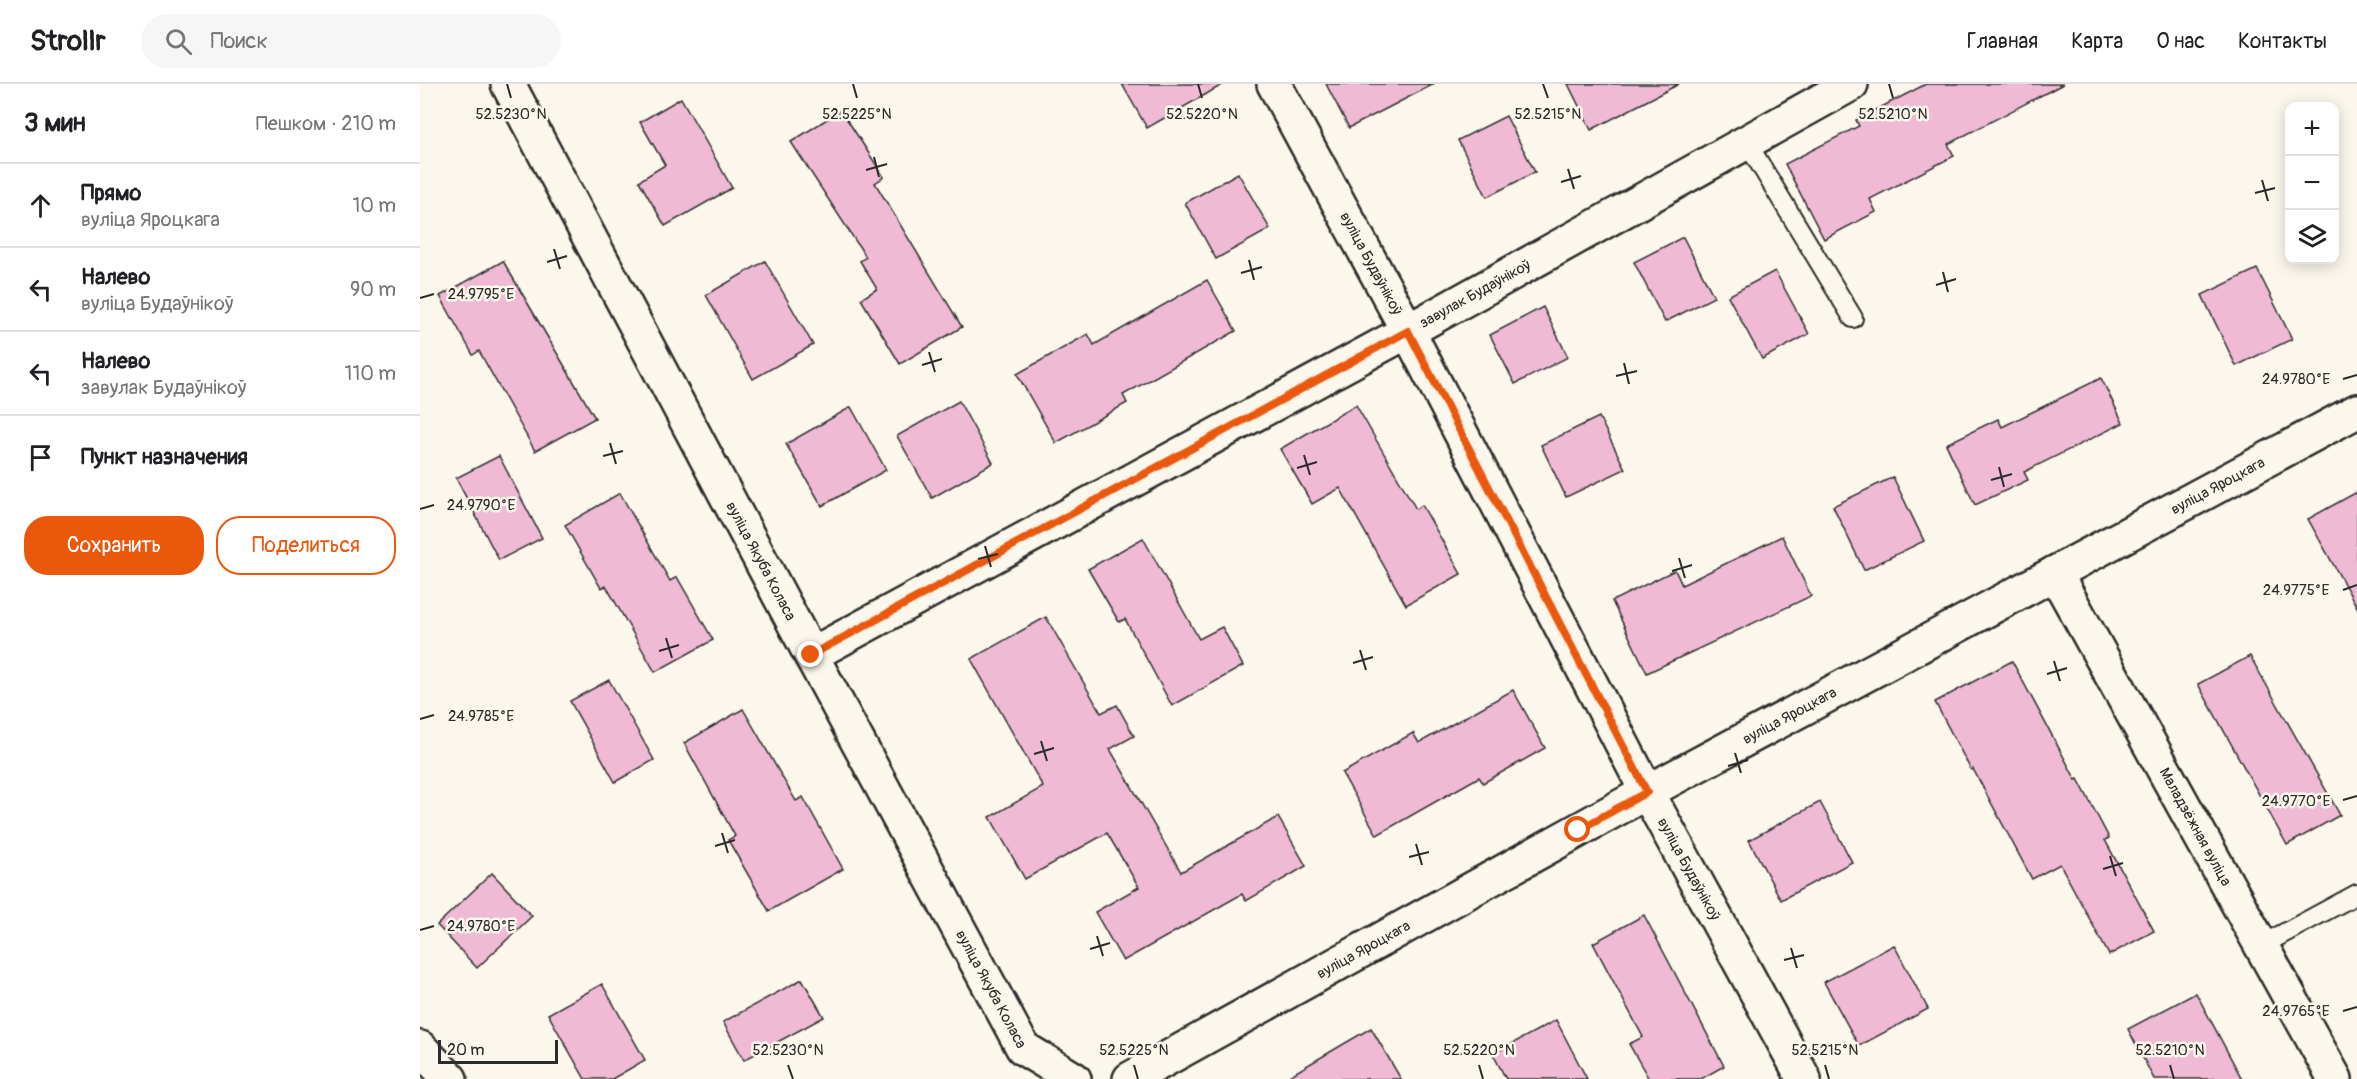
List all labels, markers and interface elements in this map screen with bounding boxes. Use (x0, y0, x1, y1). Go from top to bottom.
search box (141, 14, 561, 68)
text: Strollr (30, 24, 105, 59)
icon: search (162, 25, 195, 58)
text: Поиск (210, 27, 268, 55)
text: Главная (1967, 28, 2038, 55)
text: Карта (2071, 28, 2123, 55)
text: О нас (2156, 28, 2205, 55)
text: Контакты (2238, 28, 2327, 55)
map controls (2285, 102, 2339, 264)
button: + (2285, 102, 2339, 156)
text: 52.5230°N (475, 105, 547, 124)
text: 52.5225°N (822, 105, 892, 124)
text: 52.5220°N (1166, 105, 1238, 124)
text: 52.5215°N (1514, 105, 1582, 124)
text: 52.5210°N (1858, 105, 1928, 124)
text: 3 мин (24, 107, 86, 139)
text: Пешком · 210 m (256, 111, 396, 136)
button: − (2285, 156, 2339, 210)
text: Прямо (81, 179, 141, 207)
icon: ahead (24, 189, 57, 222)
text: 10 m (352, 193, 396, 218)
text: вуліца Яроцкага (81, 207, 220, 232)
street label: вуліца Будаўнікоў (1336, 209, 1407, 319)
button: layers (2285, 210, 2339, 264)
street label: завулак Будаўнікоў (1416, 255, 1534, 332)
text: Налево (81, 263, 150, 291)
icon: left (24, 273, 57, 306)
text: 90 m (350, 277, 396, 302)
text: 24.9795°E (448, 285, 514, 304)
text: вуліца Будаўнікоў (81, 291, 233, 316)
text: Налево (81, 347, 150, 375)
icon: left (24, 357, 57, 390)
text: 110 m (345, 361, 396, 386)
text: 24.9780°E (2262, 370, 2330, 389)
text: завулак Будаўнікоў (81, 375, 246, 400)
icon: arrive (24, 441, 57, 474)
text: Пункт назначения (81, 443, 248, 471)
street label: вуліца Яроцкага (2167, 453, 2268, 519)
text: 24.9790°E (447, 496, 515, 515)
street label: вуліца Якуба Коласа (722, 498, 800, 624)
button: Сохранить (24, 516, 204, 575)
button: Поделиться (216, 516, 396, 575)
text: 24.9775°E (2263, 581, 2329, 600)
route end (797, 641, 823, 667)
street label: вуліца Яроцкага (1739, 683, 1840, 749)
text: 24.9785°E (448, 707, 514, 726)
street label: Маладзёжная вуліца (2155, 764, 2236, 889)
text: 24.9770°E (2262, 792, 2330, 811)
street label: вуліца Будаўнікоў (1653, 814, 1725, 924)
route start (1564, 816, 1590, 842)
street label: вуліца Яроцкага (1313, 916, 1414, 983)
text: 24.9780°E (447, 917, 515, 936)
street label: вуліца Якуба Коласа (952, 927, 1031, 1052)
text: 24.9765°E (2262, 1002, 2330, 1021)
scale bar (438, 1037, 558, 1064)
text: 20 m (447, 1040, 485, 1060)
text: 52.5230°N (752, 1041, 824, 1060)
text: 52.5225°N (1099, 1041, 1169, 1060)
text: 52.5220°N (1443, 1041, 1515, 1060)
text: 52.5215°N (1791, 1041, 1859, 1060)
text: 52.5210°N (2135, 1041, 2205, 1060)

